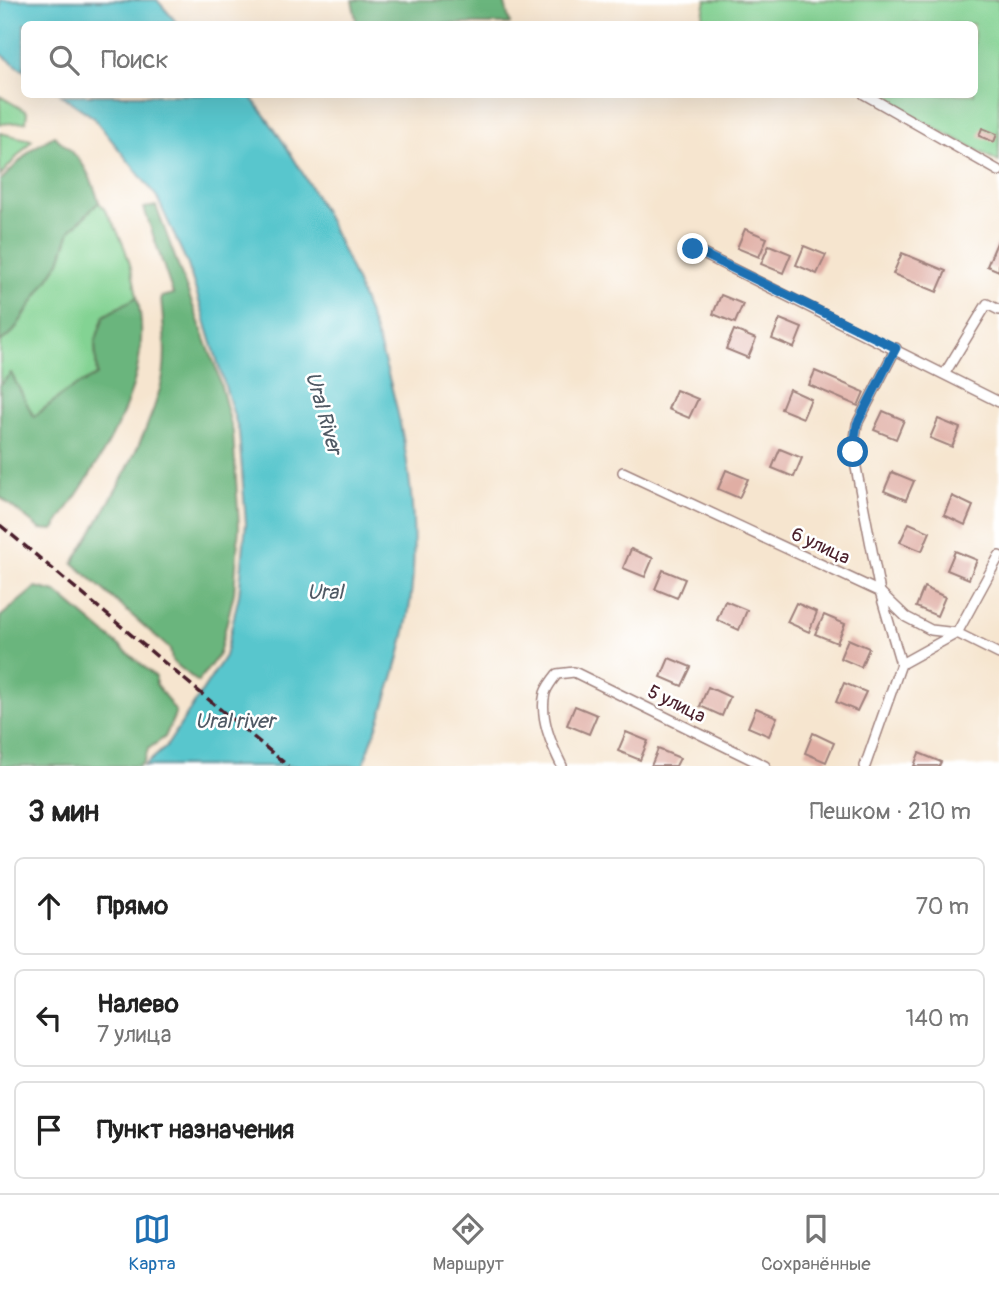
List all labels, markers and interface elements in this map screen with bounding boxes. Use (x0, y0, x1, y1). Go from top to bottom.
search box (21, 21, 978, 98)
icon: search (45, 41, 83, 79)
text: Поиск (101, 44, 169, 76)
route end (677, 233, 708, 264)
water label: Ural River (299, 369, 349, 460)
route start (837, 436, 868, 467)
street label: 6 улица (787, 522, 854, 570)
water label: Ural (307, 579, 345, 606)
street label: 5 улица (644, 680, 710, 728)
water label: Ural river (195, 708, 277, 735)
text: 3 мин (28, 793, 99, 830)
text: Пешком · 210 m (810, 797, 971, 826)
icon: ahead (30, 887, 68, 925)
text: Прямо (97, 890, 168, 922)
text: 70 m (916, 892, 969, 921)
text: Налево (97, 988, 179, 1020)
icon: left (30, 999, 68, 1037)
text: 140 m (906, 1004, 969, 1033)
text: 7 улица (97, 1020, 171, 1049)
icon: arrive (30, 1111, 68, 1149)
text: Пункт назначения (97, 1114, 294, 1146)
tab: Карта (128, 1210, 176, 1276)
tab: Маршрут (433, 1210, 504, 1276)
tab: Сохранённые (761, 1210, 871, 1276)

